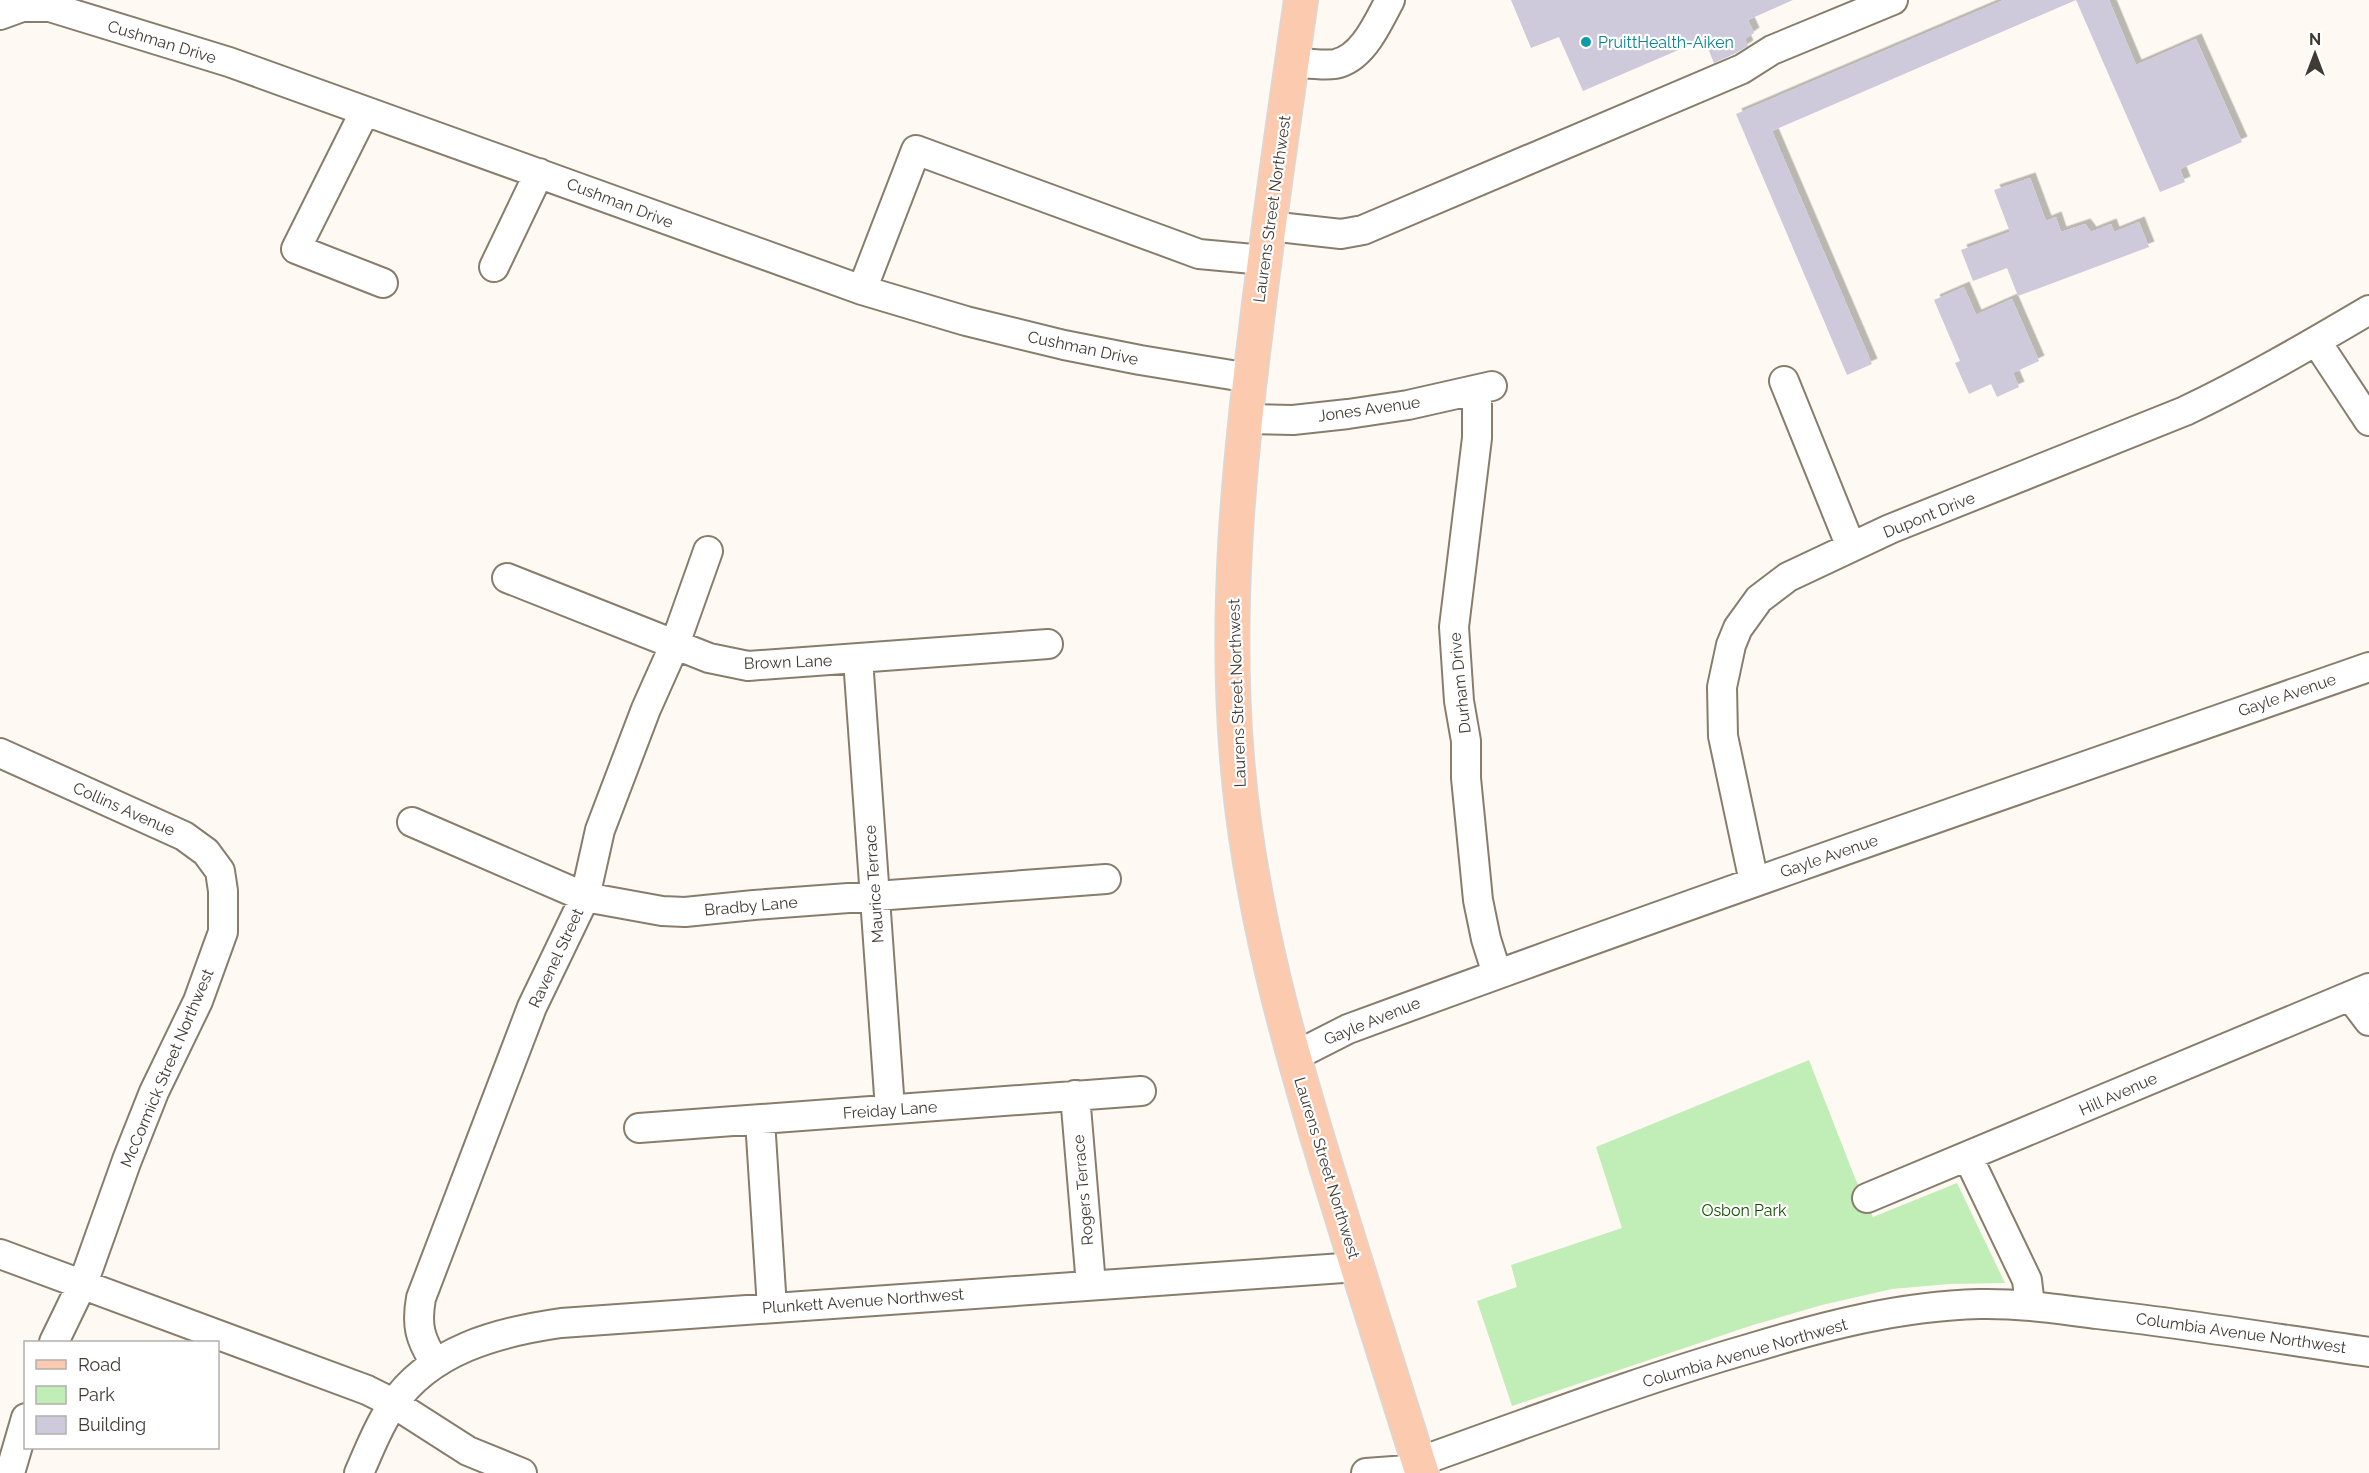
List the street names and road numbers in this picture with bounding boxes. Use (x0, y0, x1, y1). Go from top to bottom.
street label: Cushman Drive (105, 16, 219, 68)
street label: Laurens Street Northwest (1249, 114, 1295, 304)
street label: Cushman Drive (564, 174, 676, 232)
street label: Cushman Drive (1026, 327, 1140, 369)
street label: Jones Avenue (1317, 392, 1421, 426)
street label: Dupont Drive (1880, 488, 1978, 542)
street label: Laurens Street Northwest (1224, 598, 1250, 788)
street label: Durham Drive (1445, 631, 1475, 735)
street label: Brown Lane (743, 651, 833, 673)
street label: Gayle Avenue (2236, 669, 2338, 721)
street label: Collins Avenue (70, 778, 178, 840)
street label: Maurice Terrace (860, 824, 888, 944)
street label: Gayle Avenue (1778, 830, 1880, 882)
street label: Bradby Lane (704, 892, 798, 920)
street label: Ravenel Street (525, 905, 588, 1011)
street label: McCormick Street Northwest (116, 965, 218, 1170)
street label: Gayle Avenue (1321, 993, 1423, 1049)
street label: Hill Avenue (2076, 1068, 2160, 1120)
street label: Laurens Street Northwest (1290, 1075, 1364, 1262)
street label: Freiday Lane (842, 1097, 938, 1123)
street label: Rogers Terrace (1069, 1134, 1097, 1246)
street label: Plunkett Avenue Northwest (762, 1284, 965, 1318)
street label: Columbia Avenue Northwest (2135, 1309, 2348, 1357)
street label: Columbia Avenue Northwest (1640, 1314, 1850, 1391)

